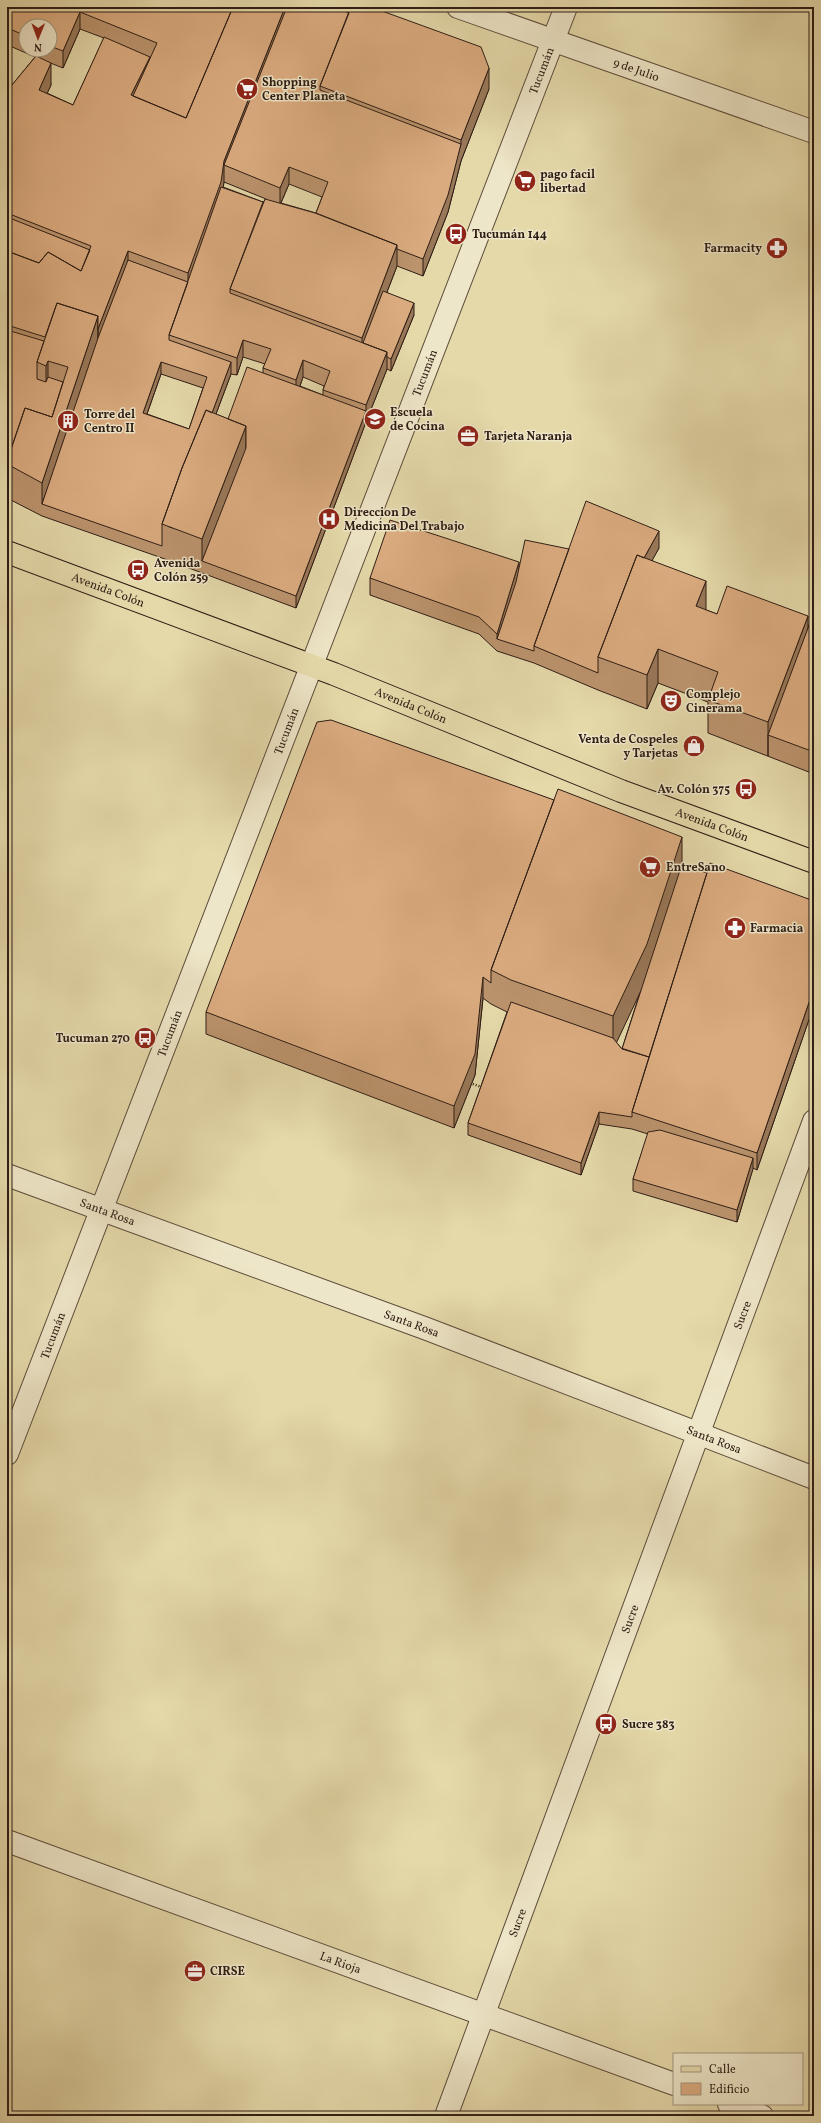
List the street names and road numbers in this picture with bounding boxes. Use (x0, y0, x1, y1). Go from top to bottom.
street label: Tucumán (526, 45, 559, 97)
street label: 9 de Julio (611, 55, 661, 86)
street label: Tucumán (409, 347, 442, 399)
street label: Avenida Colón (69, 570, 147, 612)
street label: Avenida Colón (372, 684, 449, 728)
street label: Tucumán (271, 706, 304, 757)
street label: Avenida Colón (673, 805, 751, 846)
street label: Tucumán (154, 1008, 187, 1059)
street label: Santa Rosa (77, 1195, 137, 1230)
street label: Sucre (731, 1298, 756, 1332)
street label: Santa Rosa (381, 1307, 441, 1342)
street label: Tucumán (37, 1310, 70, 1362)
street label: Santa Rosa (684, 1423, 744, 1458)
street label: Sucre (618, 1602, 644, 1636)
street label: Sucre (506, 1906, 531, 1940)
street label: La Rioja (317, 1949, 363, 1978)

